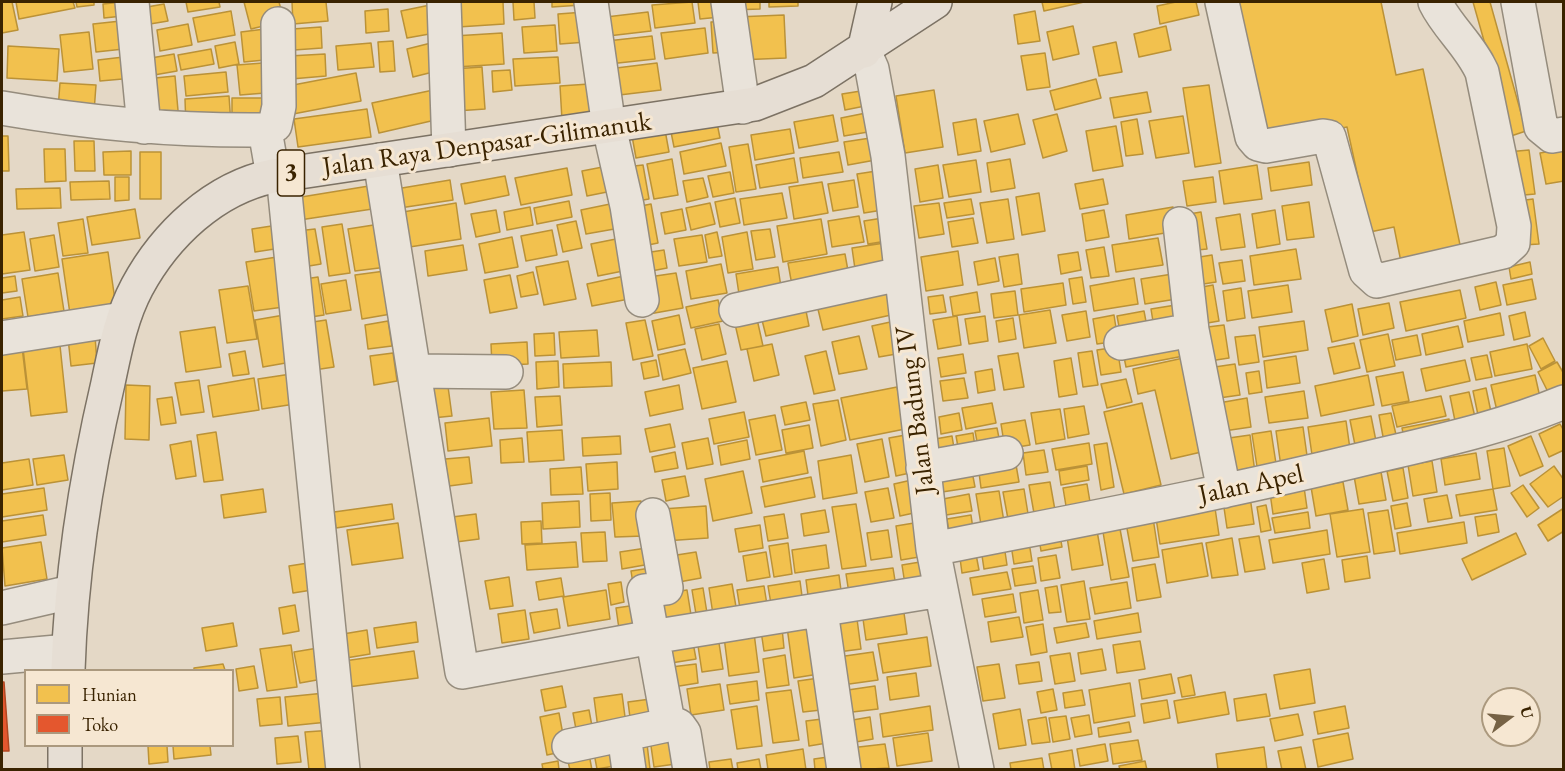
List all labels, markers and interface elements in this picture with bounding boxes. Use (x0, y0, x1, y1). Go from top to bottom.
street label: Jalan Raya Denpasar-Gilimanuk (320, 106, 654, 184)
road number: 3 (278, 150, 304, 196)
street label: Jalan Badung IV (890, 324, 942, 496)
street label: Jalan Apel (1196, 458, 1306, 512)
legend (24, 669, 234, 747)
text: Hunian (82, 683, 137, 706)
north arrow (1481, 687, 1541, 747)
text: U (1515, 704, 1539, 721)
text: Toko (82, 713, 118, 736)

